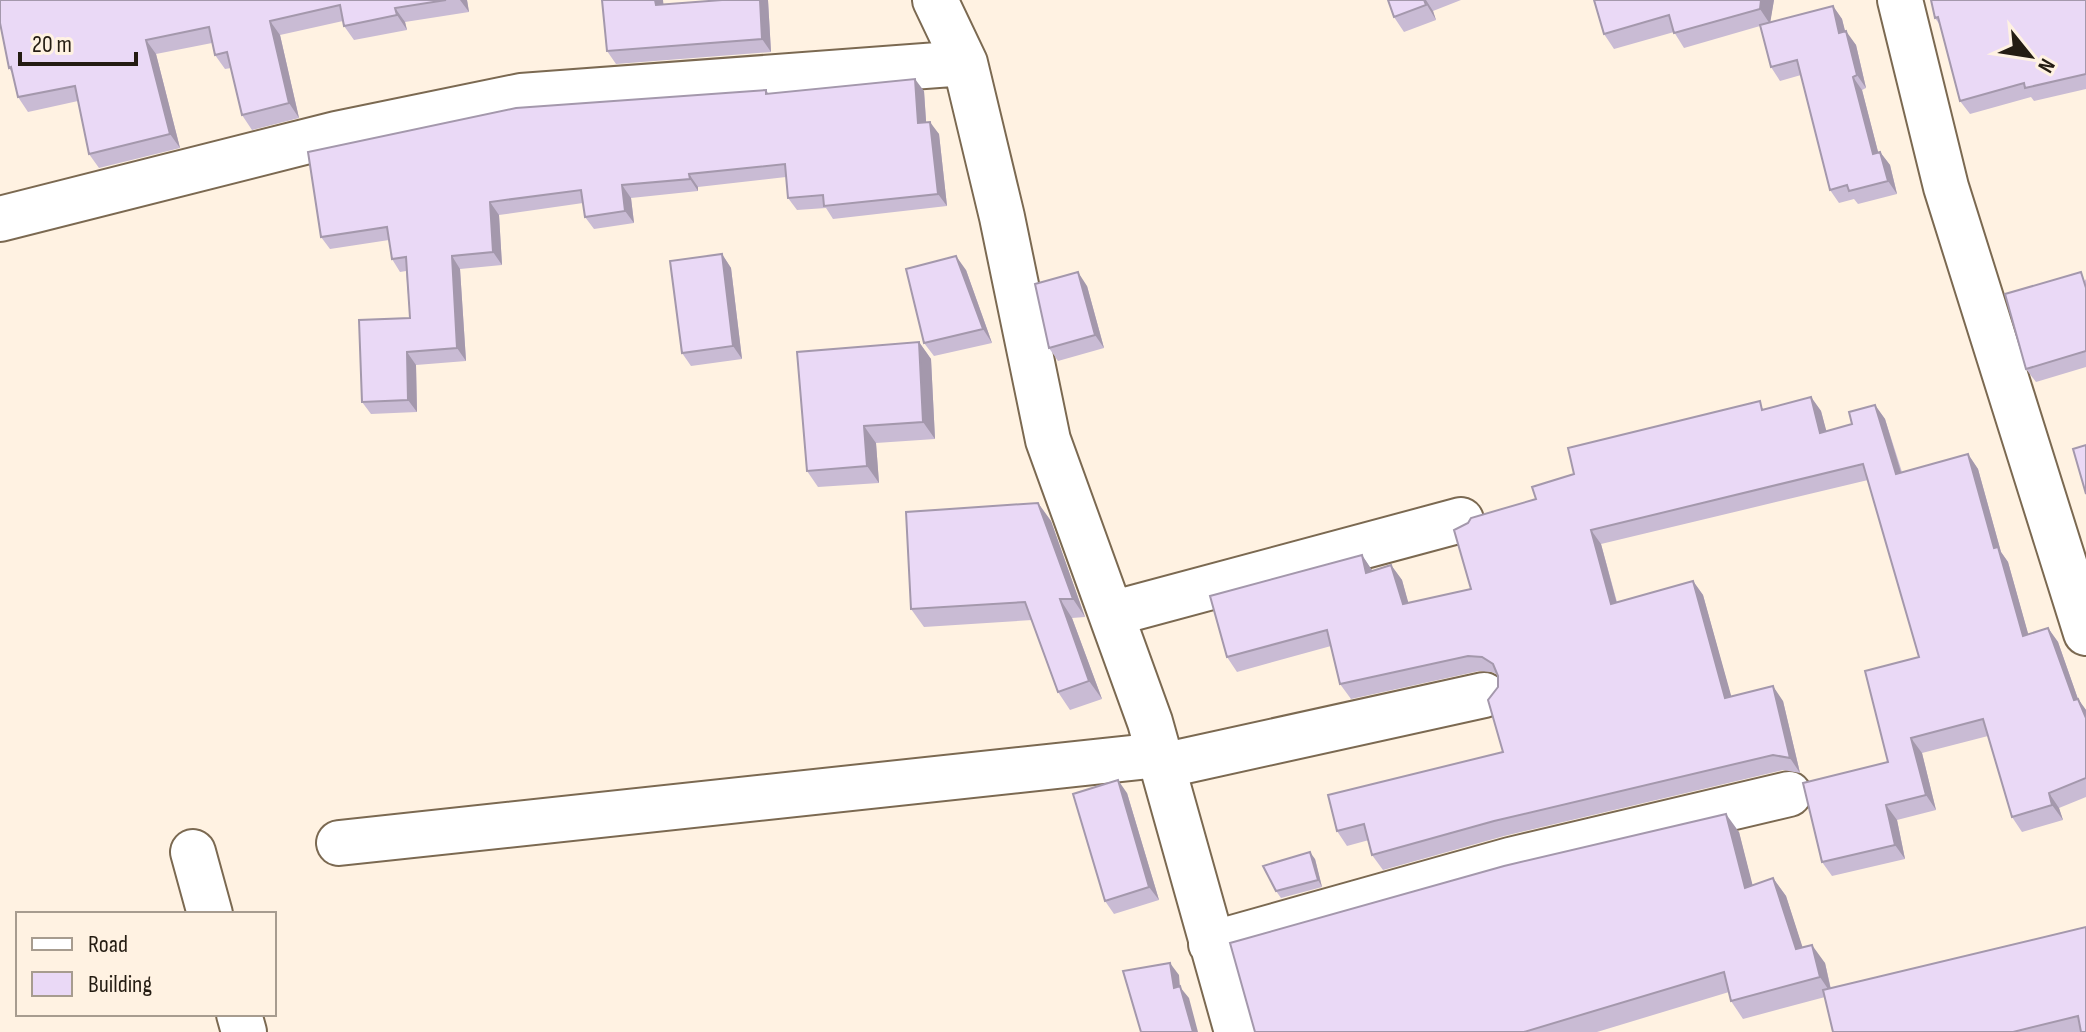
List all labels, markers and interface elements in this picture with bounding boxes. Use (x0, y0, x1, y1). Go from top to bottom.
scale bar (20, 16, 136, 66)
north arrow (1990, 16, 2070, 96)
text: 20 m (32, 30, 72, 59)
text: N (2031, 53, 2061, 77)
legend (16, 912, 276, 1016)
text: Road (88, 930, 128, 959)
text: Building (88, 970, 152, 999)

